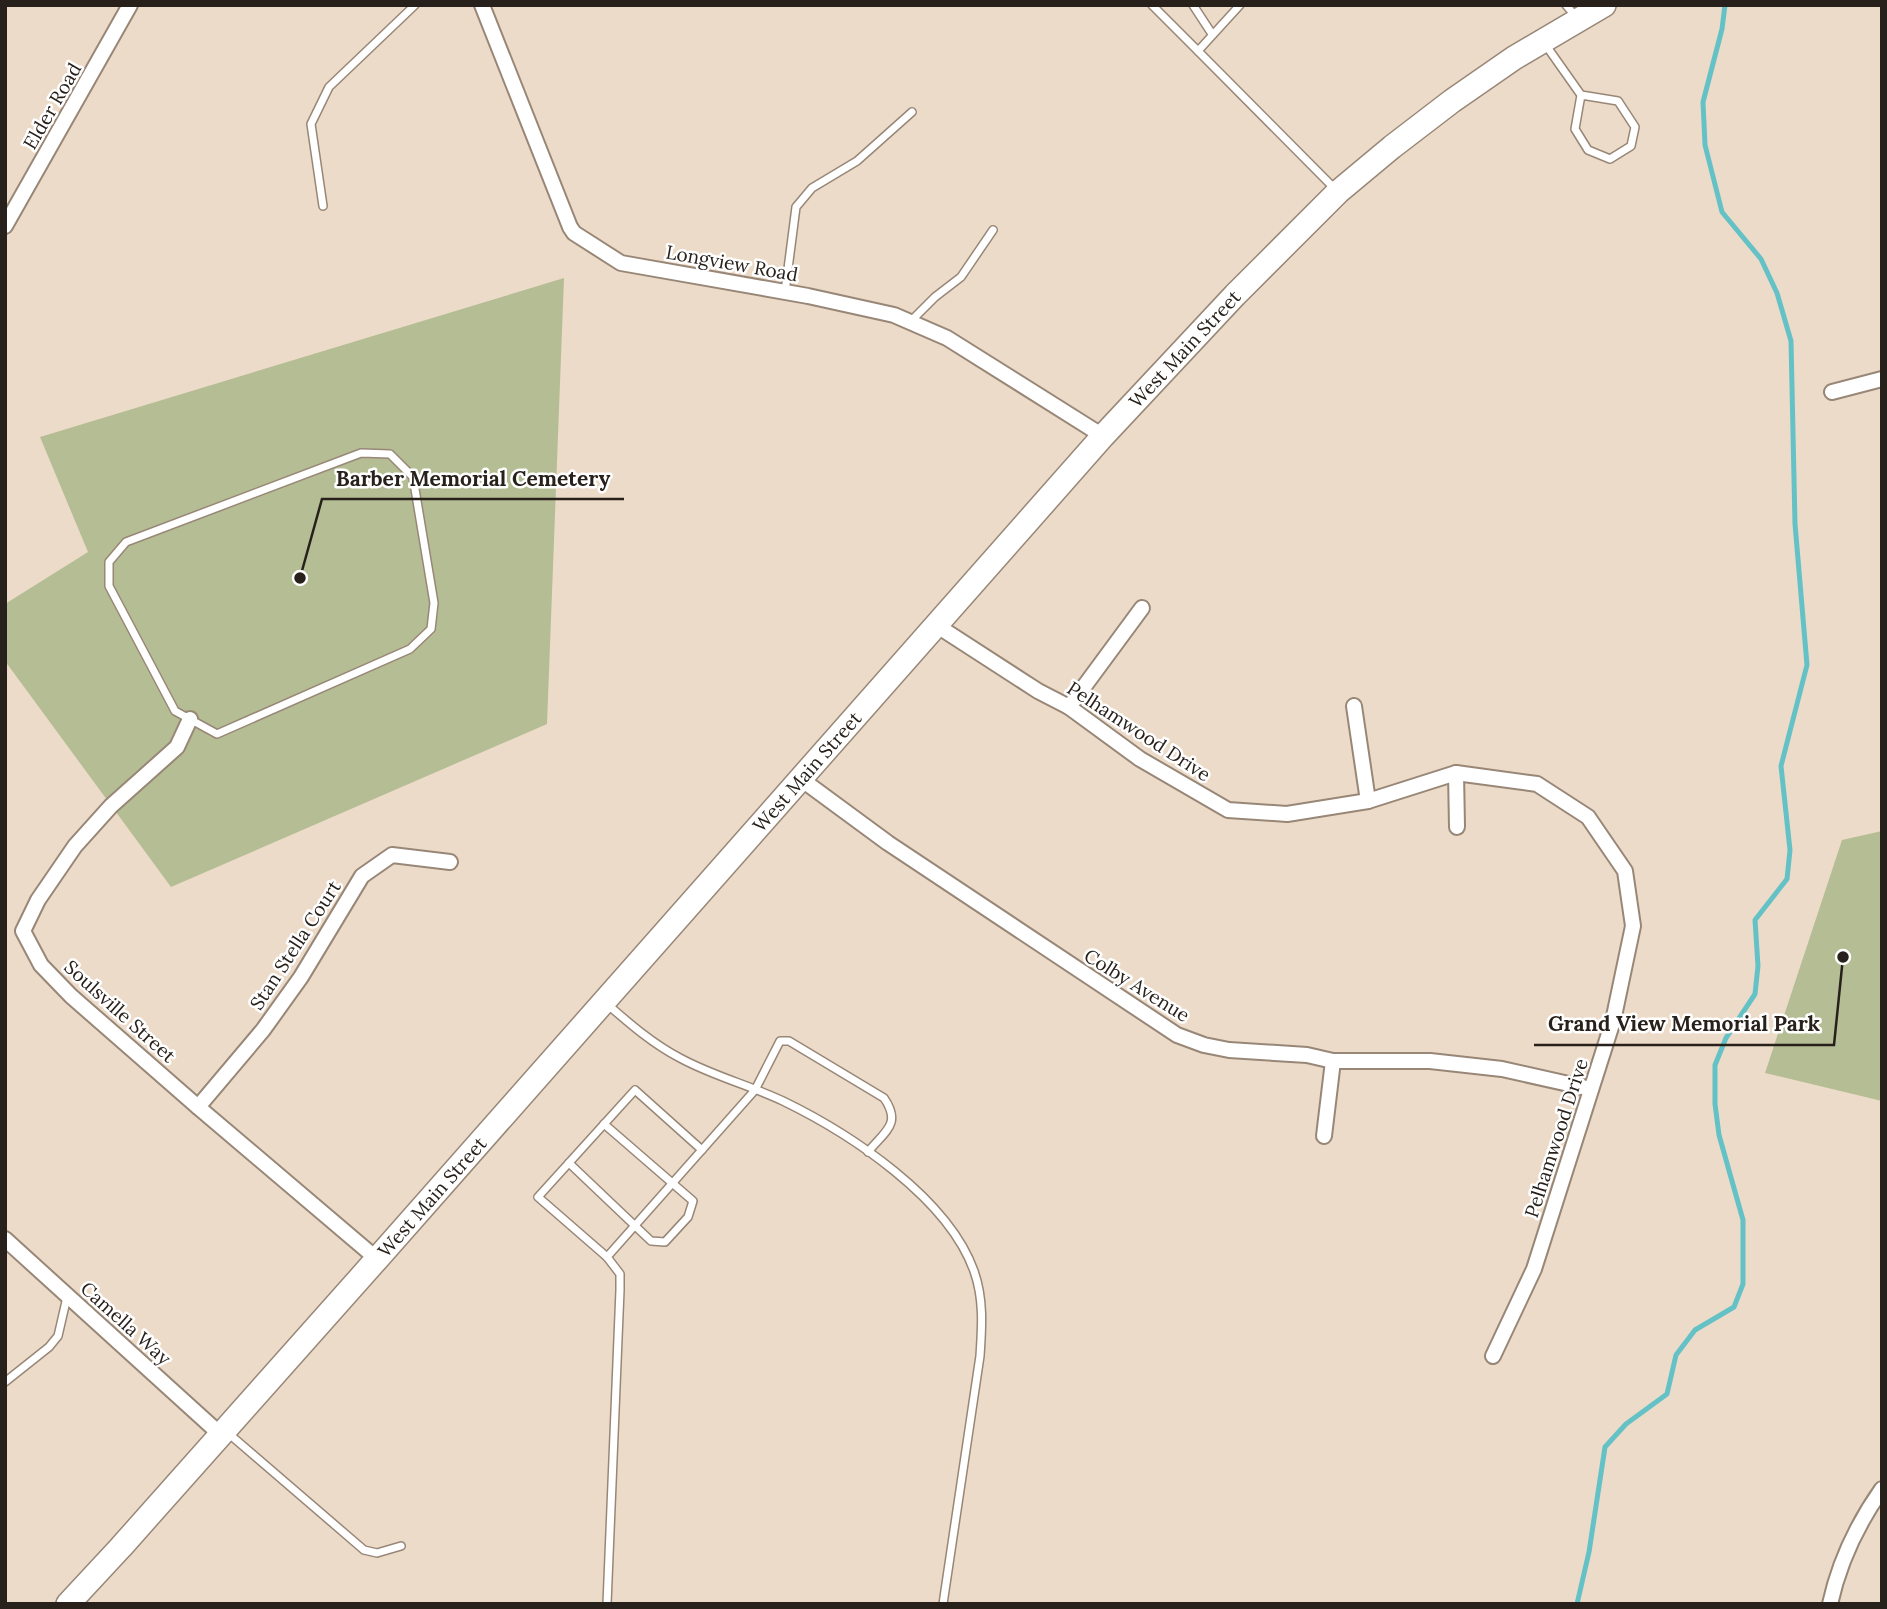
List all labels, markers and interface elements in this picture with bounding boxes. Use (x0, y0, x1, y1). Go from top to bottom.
street label: Elder Road (18, 58, 86, 154)
street label: Longview Road (664, 240, 800, 286)
street label: West Main Street (1124, 284, 1246, 413)
callout: Barber Memorial Cemetery (322, 457, 624, 499)
text: Barber Memorial Cemetery (336, 465, 611, 492)
street label: Pelhamwood Drive (1063, 676, 1215, 786)
street label: West Main Street (747, 706, 867, 837)
street label: Stan Stella Court (244, 875, 346, 1014)
street label: Colby Avenue (1080, 943, 1194, 1027)
street label: Soulsville Street (59, 955, 181, 1068)
callout: Grand View Memorial Park (1534, 1003, 1834, 1045)
text: Grand View Memorial Park (1548, 1010, 1821, 1037)
street label: Pelhamwood Drive (1519, 1055, 1593, 1221)
street label: West Main Street (372, 1131, 492, 1262)
street label: Camella Way (76, 1276, 176, 1370)

